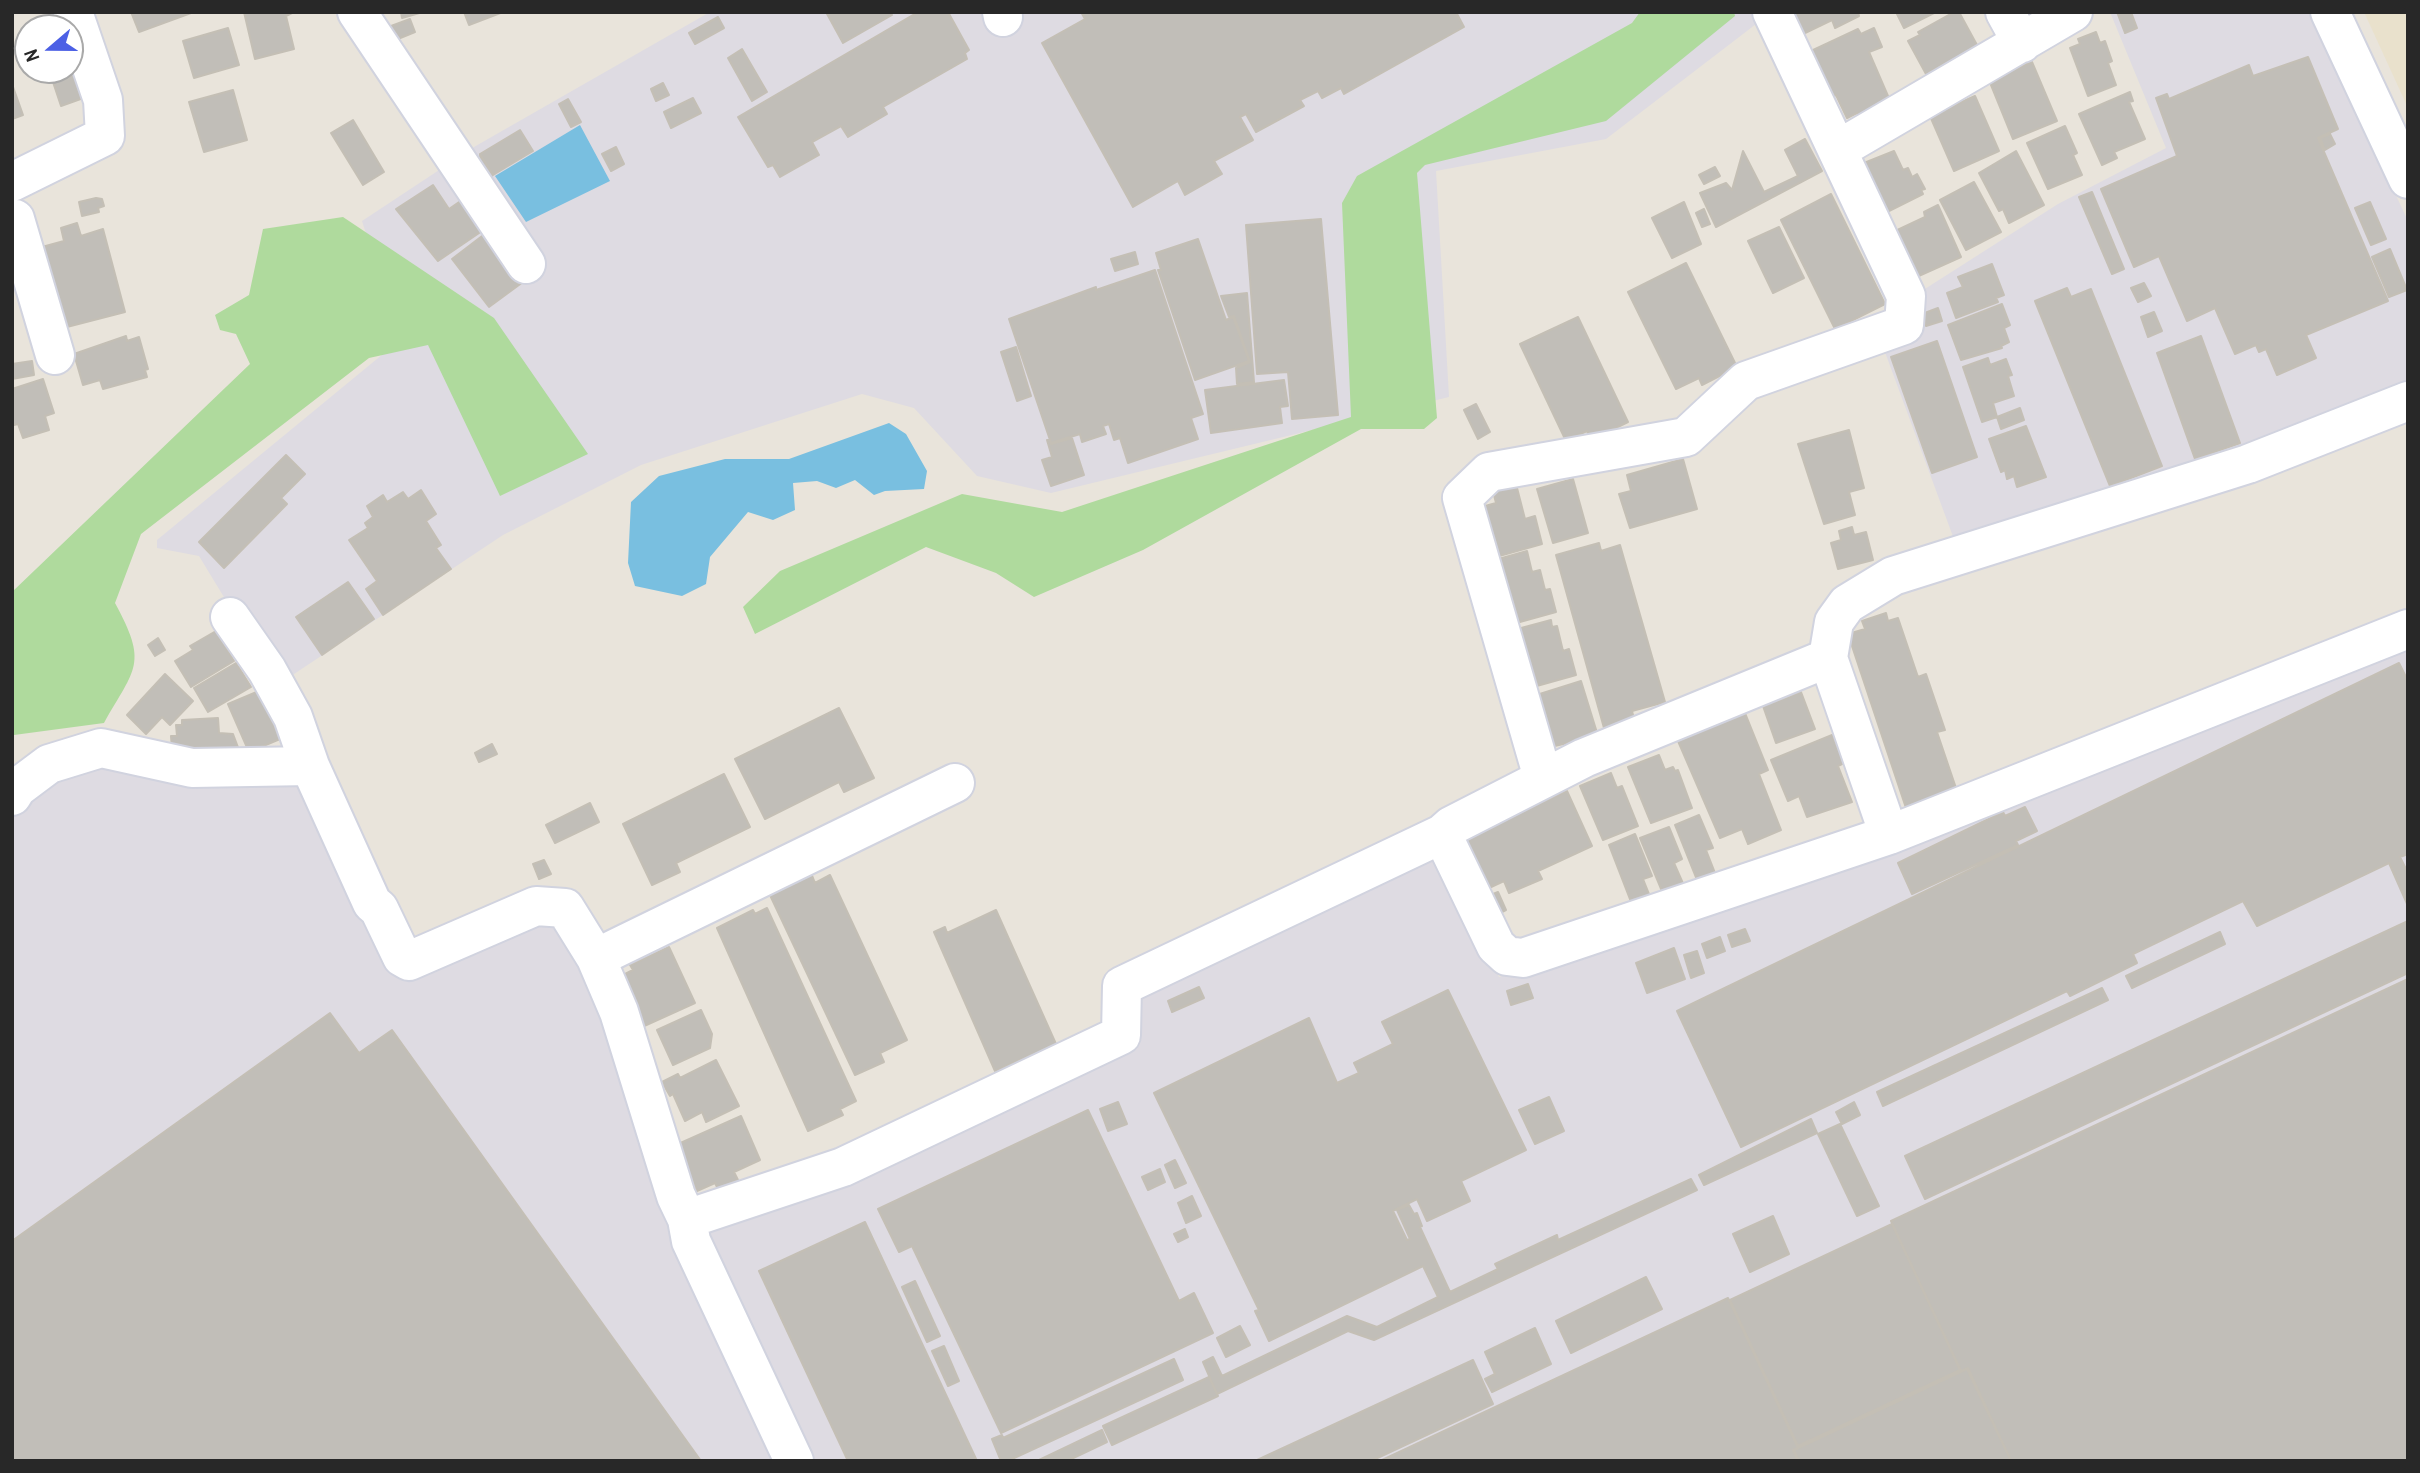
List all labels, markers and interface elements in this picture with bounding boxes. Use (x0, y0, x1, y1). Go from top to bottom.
north arrow (14, 14, 84, 84)
text: N (17, 46, 45, 65)

